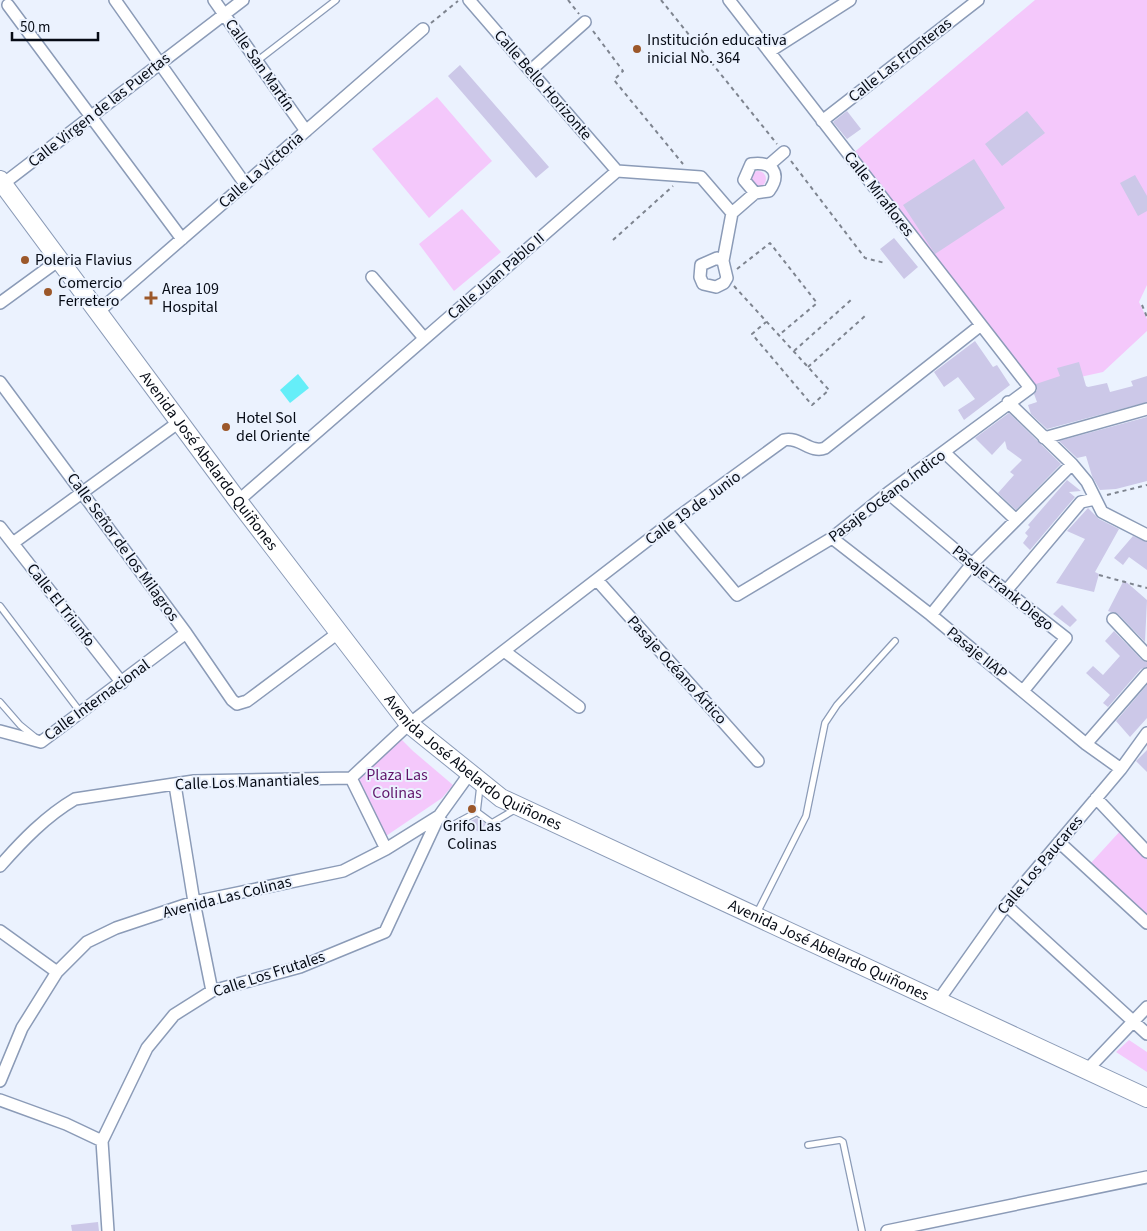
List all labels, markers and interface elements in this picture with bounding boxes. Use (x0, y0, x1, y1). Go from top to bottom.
scale bar (12, 10, 99, 42)
street label: Calle Las Fronteras (844, 12, 957, 107)
street label: Calle San Martín (220, 14, 300, 116)
text: 50 m (20, 17, 50, 38)
street label: Calle Bello Horizonte (489, 25, 597, 145)
place label: Institución educativa inicial No. 364 (647, 29, 787, 69)
marker: Institución educativa inicial No. 364 (631, 43, 643, 55)
street label: Calle Virgen de las Puertas (23, 47, 175, 173)
street label: Calle La Victoria (214, 127, 308, 213)
street label: Calle Miraflores (839, 147, 919, 241)
street label: Calle Juan Pablo II (443, 227, 549, 325)
place label: Poleria Flavius (35, 249, 132, 271)
marker: Poleria Flavius (19, 254, 31, 266)
place label: Comercio Ferretero (58, 272, 122, 312)
place label: Area 109 Hospital (162, 278, 219, 318)
marker: Comercio Ferretero (42, 286, 54, 298)
marker: Area 109 Hospital (144, 291, 158, 305)
street label: Avenida José Abelardo Quiñones (134, 367, 283, 555)
place label: Hotel Sol del Oriente (236, 407, 310, 447)
marker: Hotel Sol del Oriente (220, 421, 232, 433)
street label: Pasaje Océano Índico (824, 445, 950, 547)
street label: Calle 19 de Junio (641, 466, 745, 550)
street label: Calle Señor de los Milagros (62, 468, 184, 626)
street label: Pasaje Frank Diego (947, 540, 1059, 636)
street label: Calle El Triunfo (21, 559, 101, 651)
street label: Pasaje Océano Ártico (622, 611, 732, 729)
street label: Pasaje IIAP (942, 622, 1012, 684)
street label: Calle Internacional (40, 654, 154, 746)
street label: Avenida José Abelardo Quiñones (379, 689, 566, 836)
park label: Plaza Las Colinas (366, 764, 428, 804)
street label: Calle Los Manantiales (175, 768, 320, 796)
marker: Grifo Las Colinas (466, 803, 478, 815)
street label: Calle Los Paucares (992, 811, 1088, 919)
place label: Grifo Las Colinas (443, 815, 501, 855)
street label: Avenida Las Colinas (160, 870, 294, 924)
street label: Avenida José Abelardo Quiñones (725, 894, 933, 1006)
street label: Calle Los Frutales (210, 945, 328, 1002)

